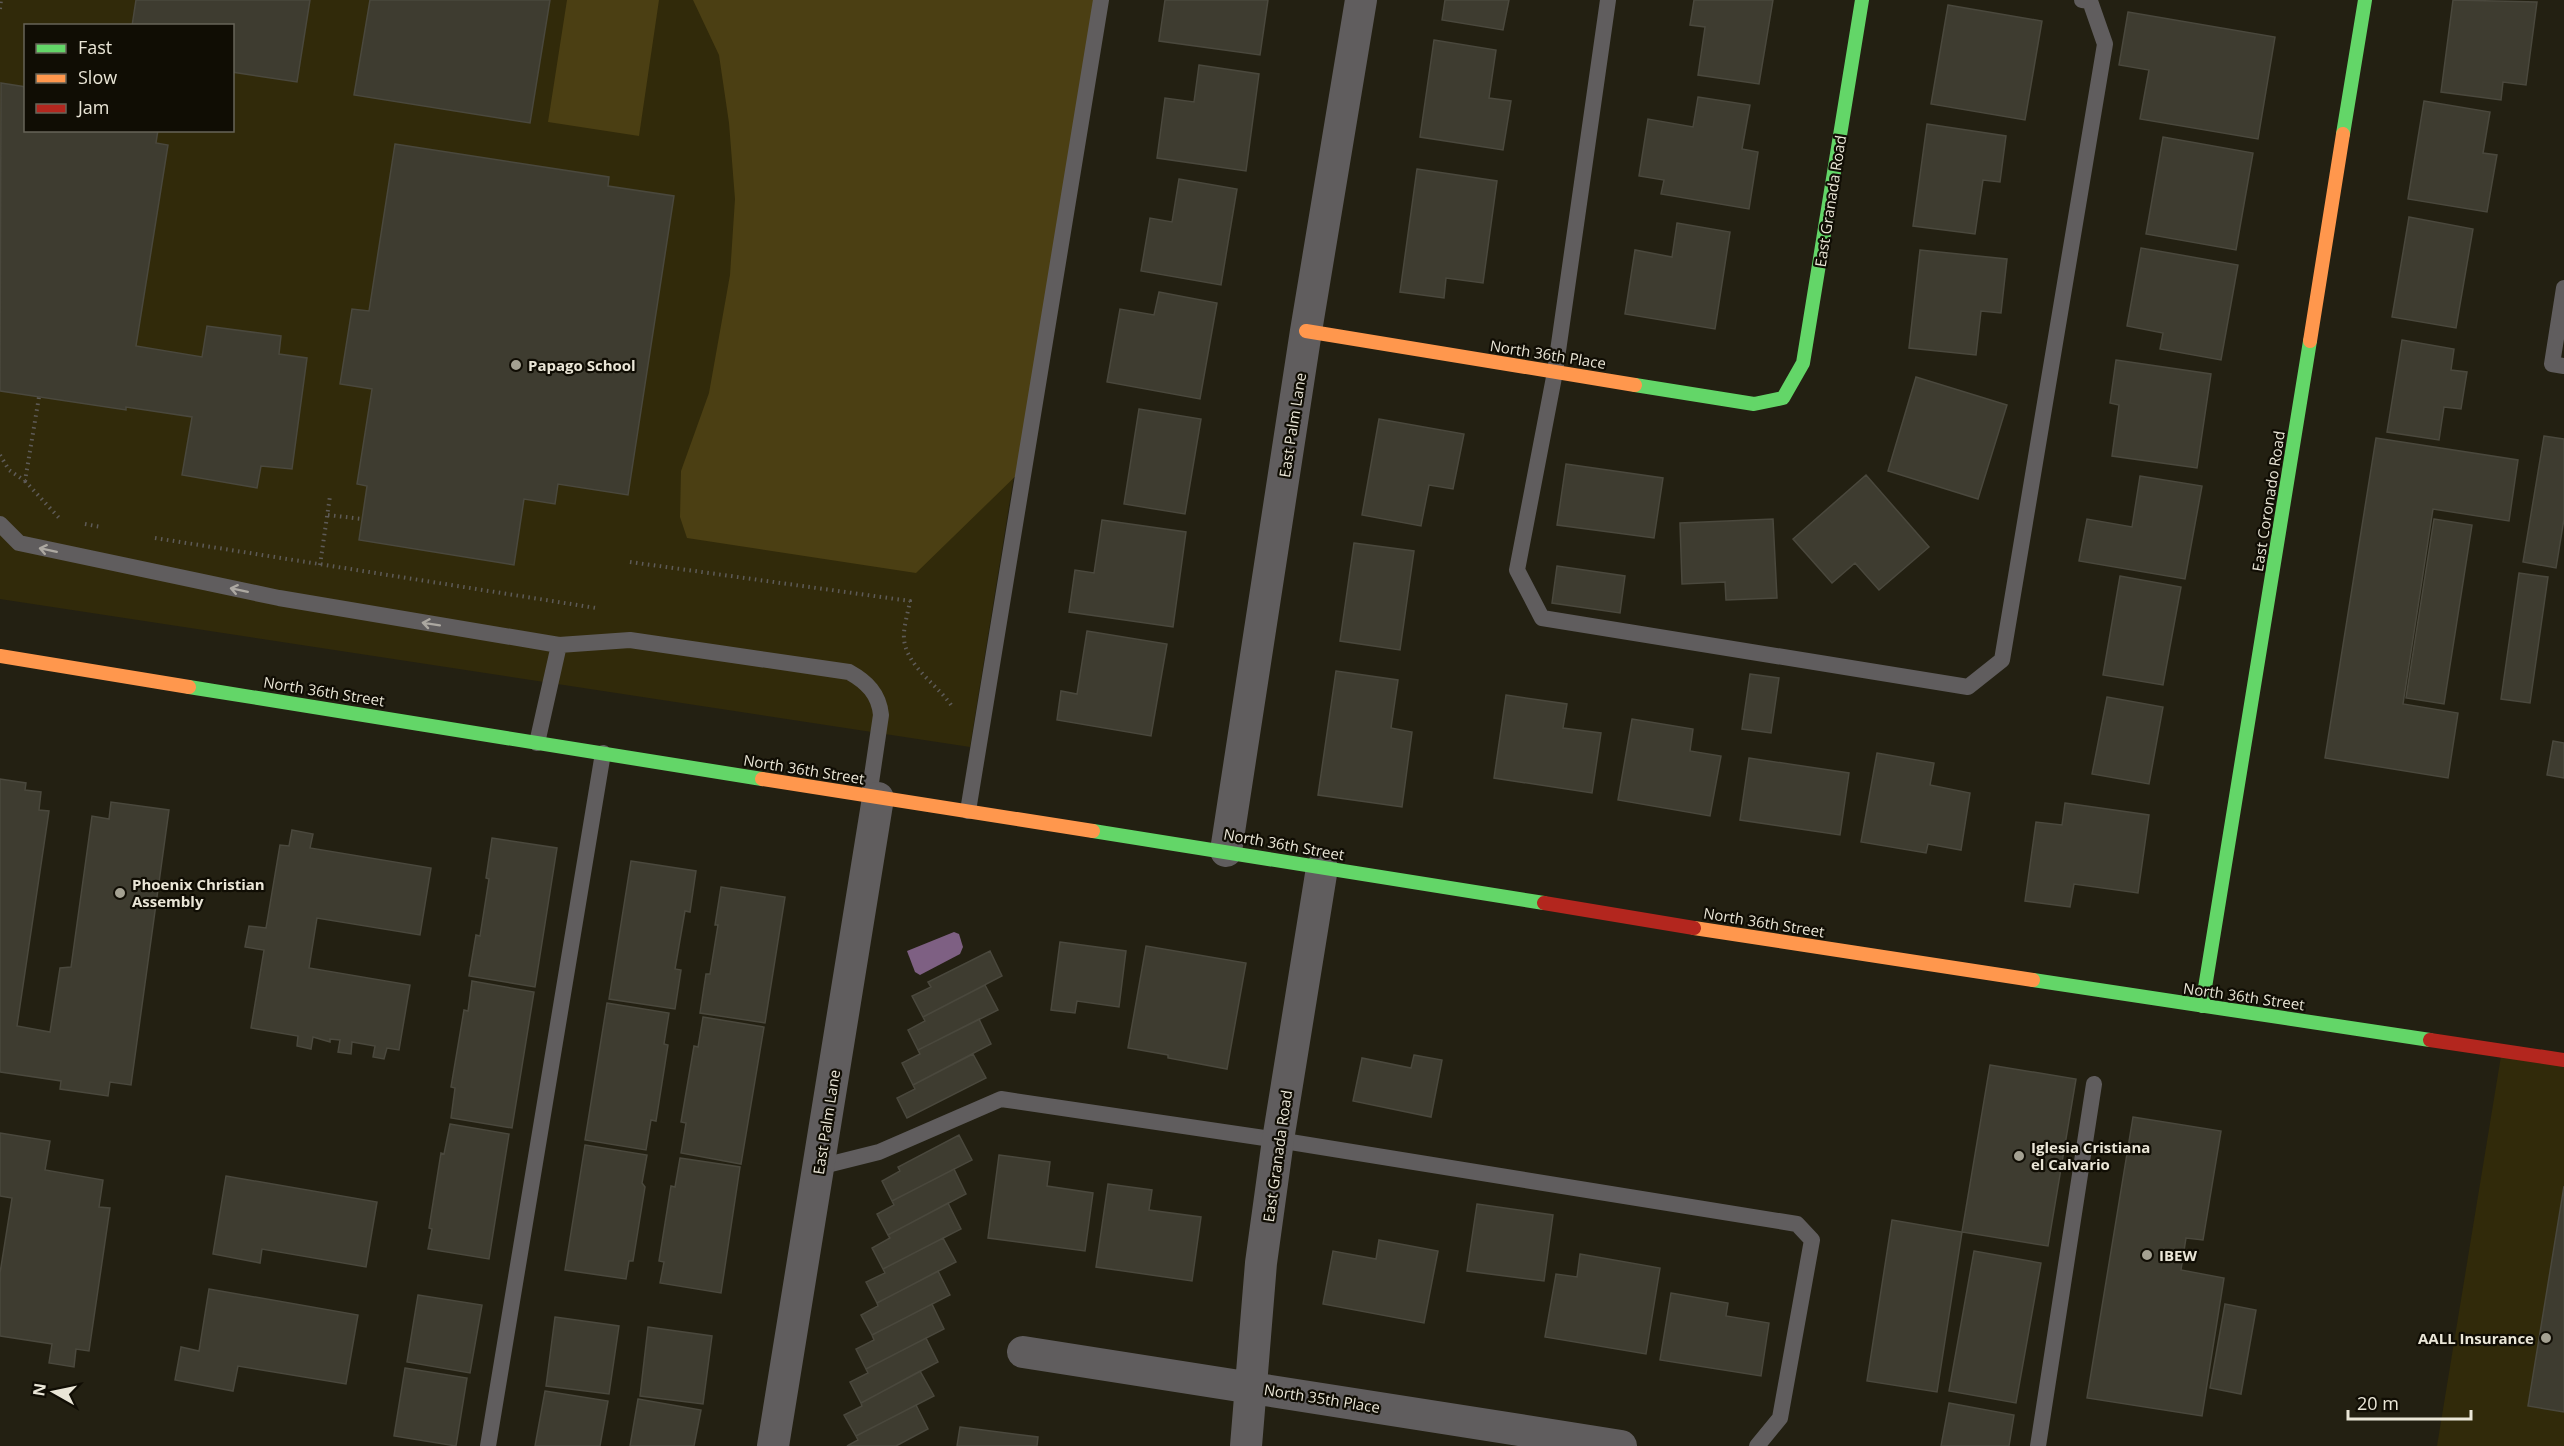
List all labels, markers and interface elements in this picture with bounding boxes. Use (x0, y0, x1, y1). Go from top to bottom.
legend (24, 24, 234, 132)
text: Fast (78, 35, 112, 59)
text: Slow (78, 65, 117, 89)
text: Jam (76, 95, 110, 119)
street label: East Granada Road (1810, 134, 1850, 268)
street label: North 36th Place (1489, 335, 1607, 373)
place label: Papago School (528, 355, 636, 375)
marker: Papago School (509, 358, 523, 372)
street label: East Palm Lane (1274, 371, 1310, 479)
street label: East Coronado Road (2247, 429, 2289, 573)
one-way arrow (39, 543, 58, 555)
one-way arrow (230, 584, 249, 595)
one-way arrow (422, 618, 441, 629)
street label: North 36th Street (262, 672, 386, 710)
street label: North 36th Street (742, 750, 866, 788)
street label: North 36th Street (1222, 824, 1346, 864)
place label: Phoenix Christian Assembly (132, 874, 265, 911)
marker: Phoenix Christian Assembly (113, 886, 127, 900)
street label: North 36th Street (1702, 903, 1826, 941)
street label: North 36th Street (2182, 978, 2306, 1014)
street label: East Palm Lane (808, 1068, 844, 1176)
street label: East Granada Road (1258, 1089, 1296, 1223)
place label: Iglesia Cristiana el Calvario (2031, 1137, 2150, 1174)
marker: Iglesia Cristiana el Calvario (2012, 1149, 2026, 1163)
place label: IBEW (2159, 1245, 2197, 1265)
marker: IBEW (2140, 1248, 2154, 1262)
place label: AALL Insurance (2418, 1328, 2534, 1348)
marker: AALL Insurance (2539, 1331, 2553, 1345)
north arrow (24, 1362, 84, 1422)
street label: North 35th Place (1263, 1379, 1381, 1417)
text: N (27, 1382, 51, 1398)
scale bar (2348, 1383, 2471, 1421)
text: 20 m (2357, 1391, 2399, 1415)

